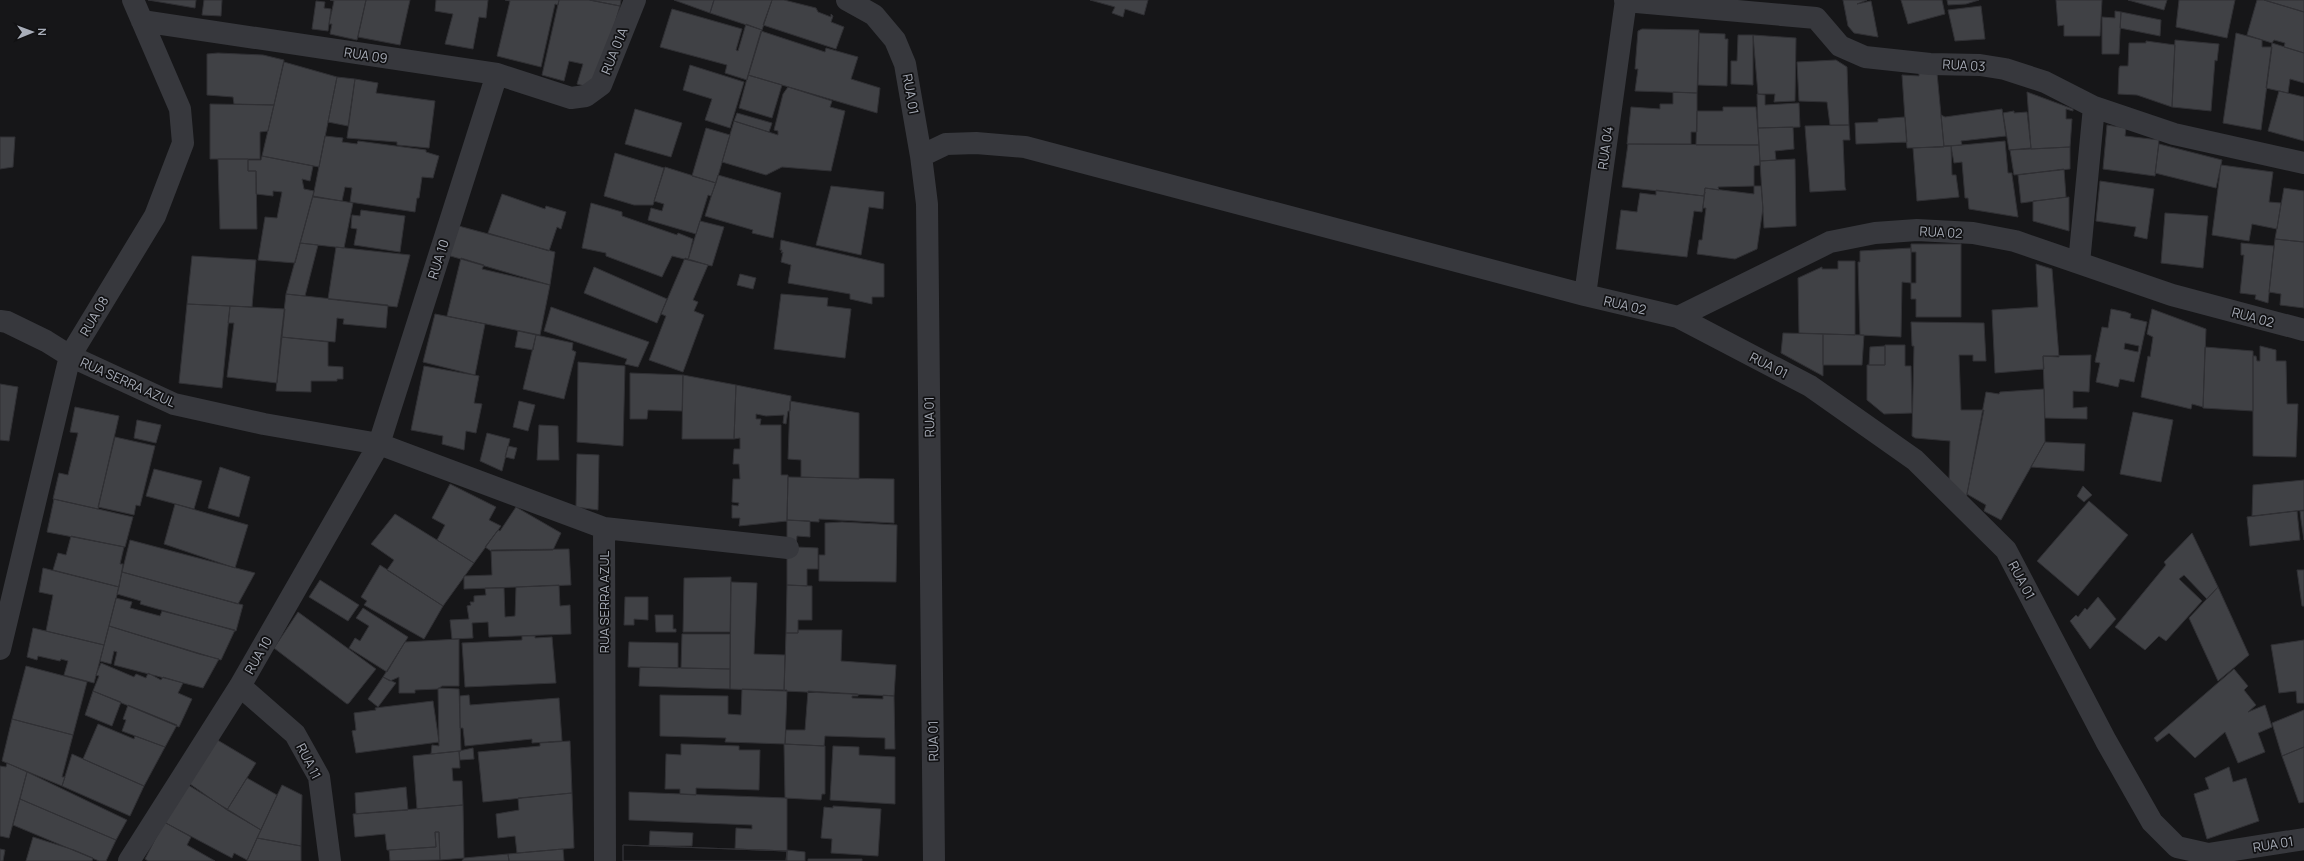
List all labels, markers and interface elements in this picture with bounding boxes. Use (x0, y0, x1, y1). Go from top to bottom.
north arrow (12, 12, 52, 52)
street label: RUA 01A (596, 25, 632, 77)
text: N (35, 28, 50, 36)
street label: RUA 09 (343, 43, 389, 67)
street label: RUA 03 (1942, 55, 1986, 75)
street label: RUA 01 (899, 72, 923, 116)
street label: RUA 04 (1593, 125, 1617, 171)
street label: RUA 02 (1919, 222, 1963, 242)
street label: RUA 10 (423, 237, 453, 281)
street label: RUA 02 (1602, 291, 1648, 319)
street label: RUA 08 (75, 293, 113, 339)
street label: RUA 02 (2230, 303, 2276, 331)
street label: RUA 01 (1747, 348, 1791, 382)
street label: RUA SERRA AZUL (78, 353, 179, 411)
street label: RUA 01 (920, 396, 938, 438)
street label: RUA SERRA AZUL (595, 550, 613, 653)
street label: RUA 01 (2004, 558, 2040, 602)
street label: RUA 10 (240, 633, 276, 677)
street label: RUA 01 (924, 720, 942, 762)
street label: RUA 11 (292, 740, 326, 782)
street label: RUA 01 (2251, 832, 2295, 856)

